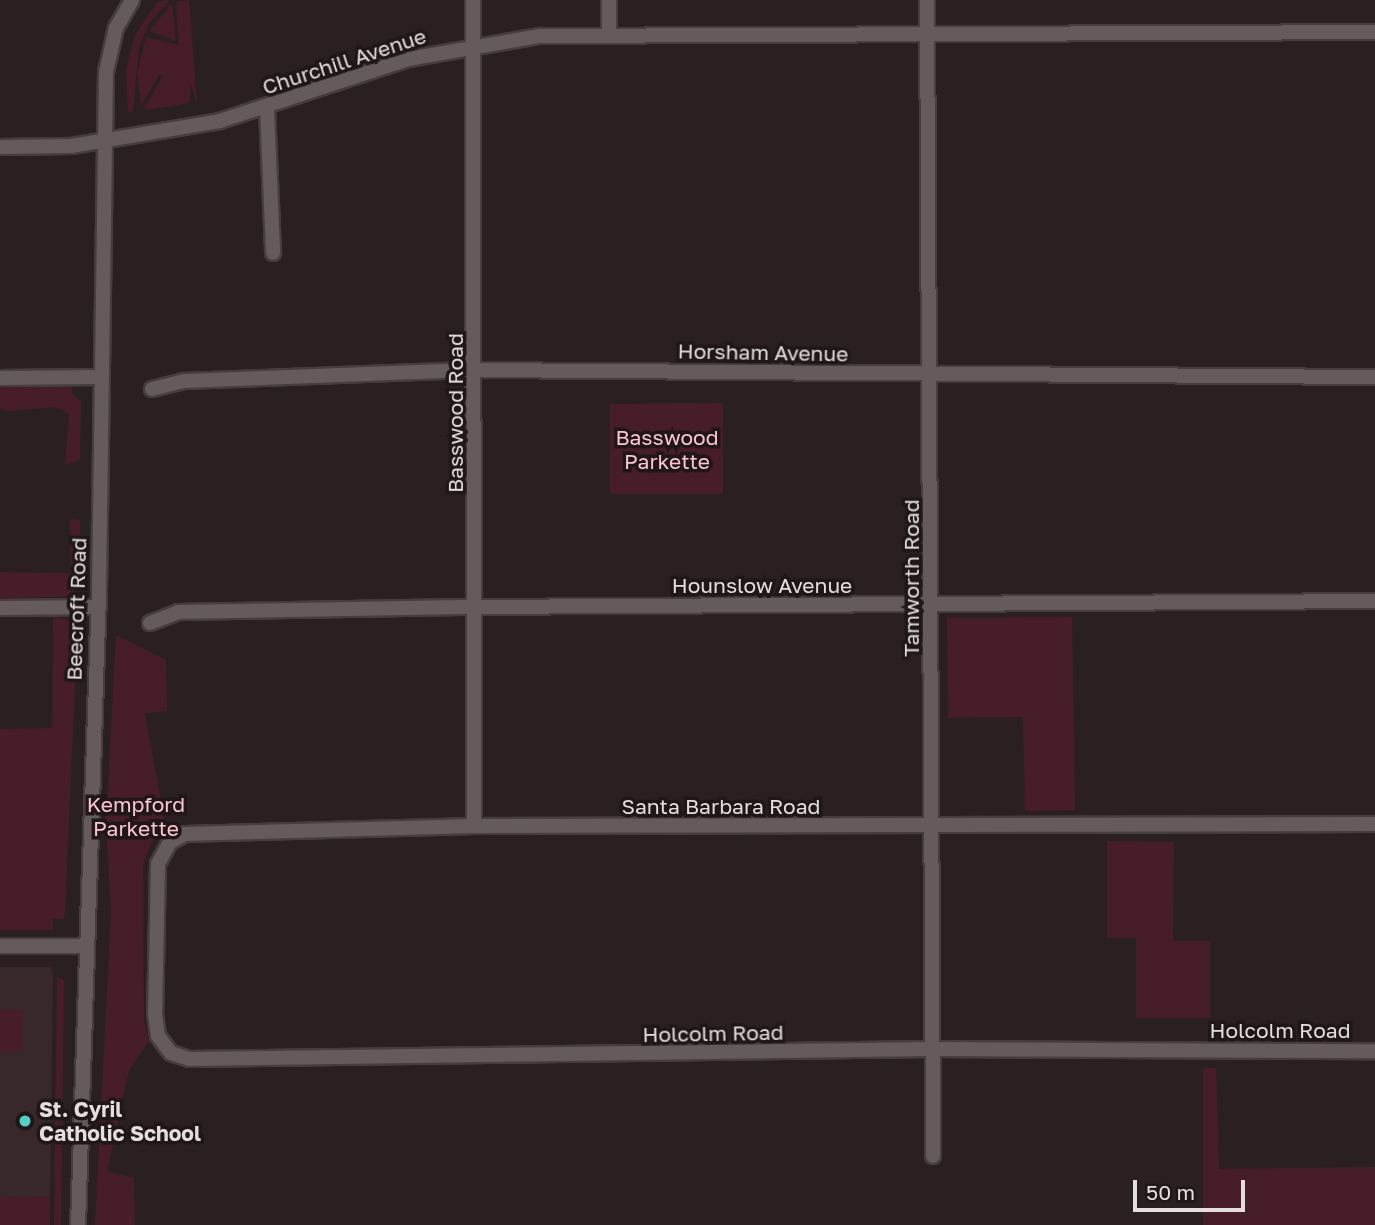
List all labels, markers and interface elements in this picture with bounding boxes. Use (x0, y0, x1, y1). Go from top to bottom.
street label: Churchill Avenue (259, 23, 429, 99)
street label: Basswood Road (442, 333, 468, 493)
street label: Horsham Avenue (677, 338, 849, 366)
park label: Basswood Parkette (615, 424, 719, 474)
street label: Tamworth Road (898, 499, 924, 657)
street label: Beecroft Road (61, 537, 91, 681)
street label: Hounslow Avenue (672, 572, 852, 598)
park label: Kempford Parkette (87, 791, 185, 841)
street label: Santa Barbara Road (622, 793, 820, 819)
street label: Holcolm Road (1209, 1017, 1351, 1043)
street label: Holcolm Road (642, 1019, 784, 1047)
place label: St. Cyril Catholic School (39, 1096, 201, 1146)
marker: St. Cyril Catholic School (17, 1113, 33, 1129)
scale bar (1137, 1166, 1249, 1210)
text: 50 m (1146, 1179, 1195, 1205)

